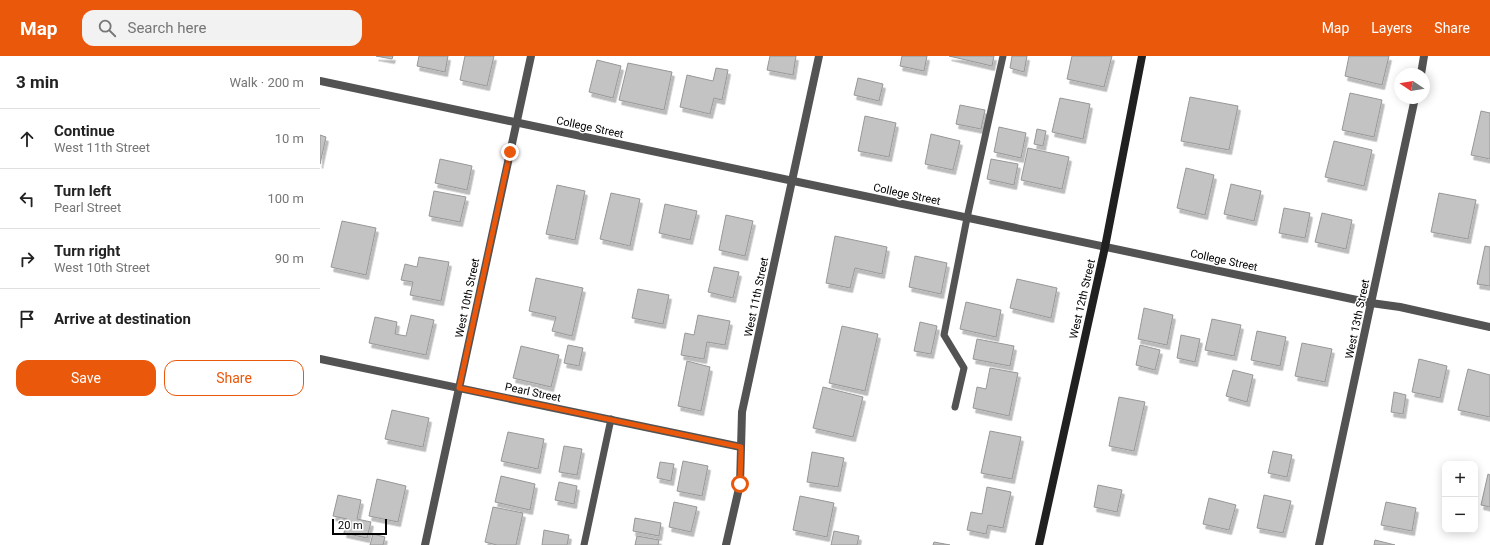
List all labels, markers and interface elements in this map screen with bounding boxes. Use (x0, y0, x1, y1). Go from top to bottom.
search box (82, 10, 362, 46)
text: Map (20, 17, 58, 40)
icon: search (96, 17, 118, 39)
text: Search here (128, 19, 206, 37)
text: Map (1322, 20, 1349, 36)
text: Layers (1371, 20, 1412, 36)
text: Share (1434, 20, 1470, 36)
north arrow (1394, 68, 1430, 104)
text: 3 min (16, 72, 59, 92)
text: Walk · 200 m (229, 75, 304, 90)
street label: College Street (555, 114, 625, 141)
text: Continue (54, 122, 115, 140)
icon: ahead (16, 128, 38, 150)
text: 10 m (275, 131, 304, 146)
text: West 11th Street (54, 140, 150, 155)
route end (501, 143, 519, 161)
street label: College Street (872, 181, 942, 208)
text: Turn left (54, 182, 111, 200)
icon: left (16, 188, 38, 210)
text: 100 m (267, 191, 304, 206)
text: Pearl Street (54, 200, 121, 215)
text: Turn right (54, 242, 120, 260)
street label: College Street (1189, 247, 1259, 274)
icon: right (16, 248, 38, 270)
text: 90 m (275, 251, 304, 266)
street label: West 11th Street (742, 256, 771, 338)
street label: West 10th Street (453, 257, 482, 339)
street label: West 12th Street (1067, 258, 1098, 340)
text: West 10th Street (54, 260, 150, 275)
street label: West 13th Street (1343, 278, 1372, 360)
icon: arrive (16, 308, 38, 330)
text: Arrive at destination (54, 310, 191, 328)
button: Save (16, 360, 156, 396)
button: Share (164, 360, 304, 396)
street label: Pearl Street (504, 380, 562, 405)
map controls (1442, 461, 1478, 533)
button: + (1442, 461, 1478, 497)
route start (731, 475, 749, 493)
button: − (1442, 497, 1478, 533)
scale bar (332, 517, 387, 536)
text: 20 m (338, 519, 363, 532)

